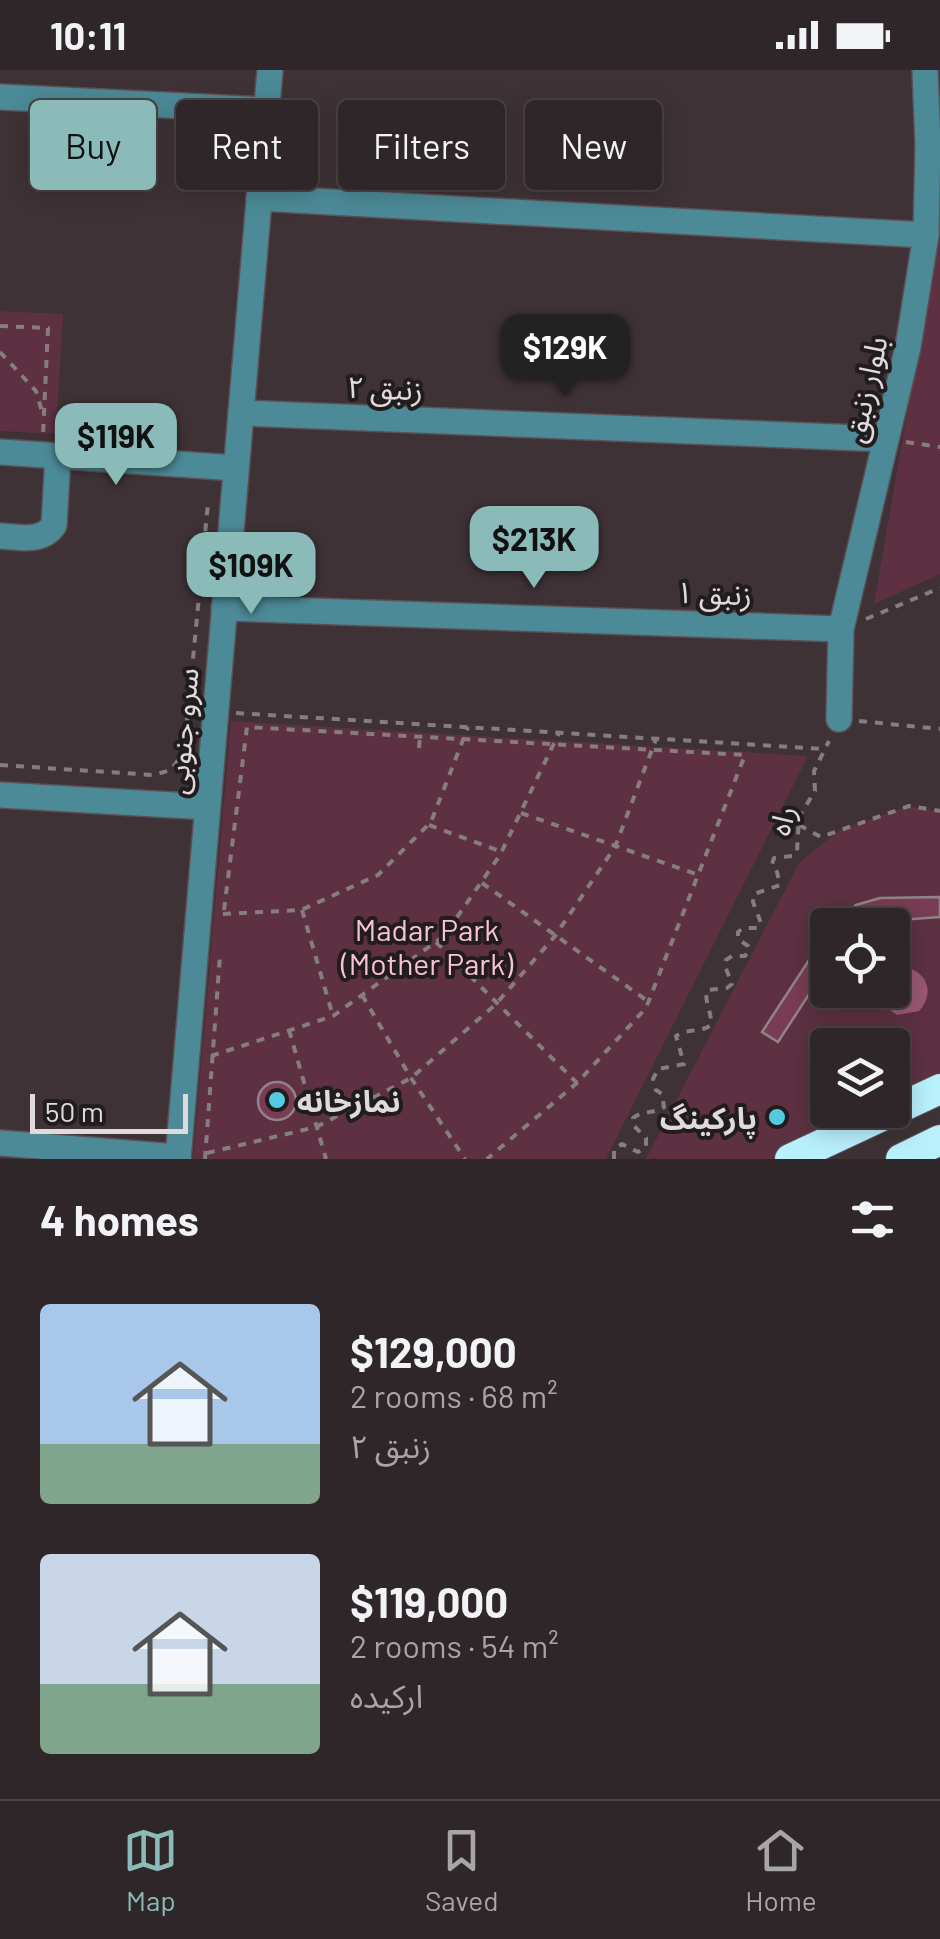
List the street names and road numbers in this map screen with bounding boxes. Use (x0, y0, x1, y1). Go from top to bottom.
street label: بلوار زنبق (834, 332, 896, 446)
street label: زنبق ۲ (346, 368, 424, 408)
street label: زنبق ۱ (675, 573, 753, 613)
street label: سرو جنوبی (158, 666, 205, 796)
street label: راه (760, 801, 803, 839)

